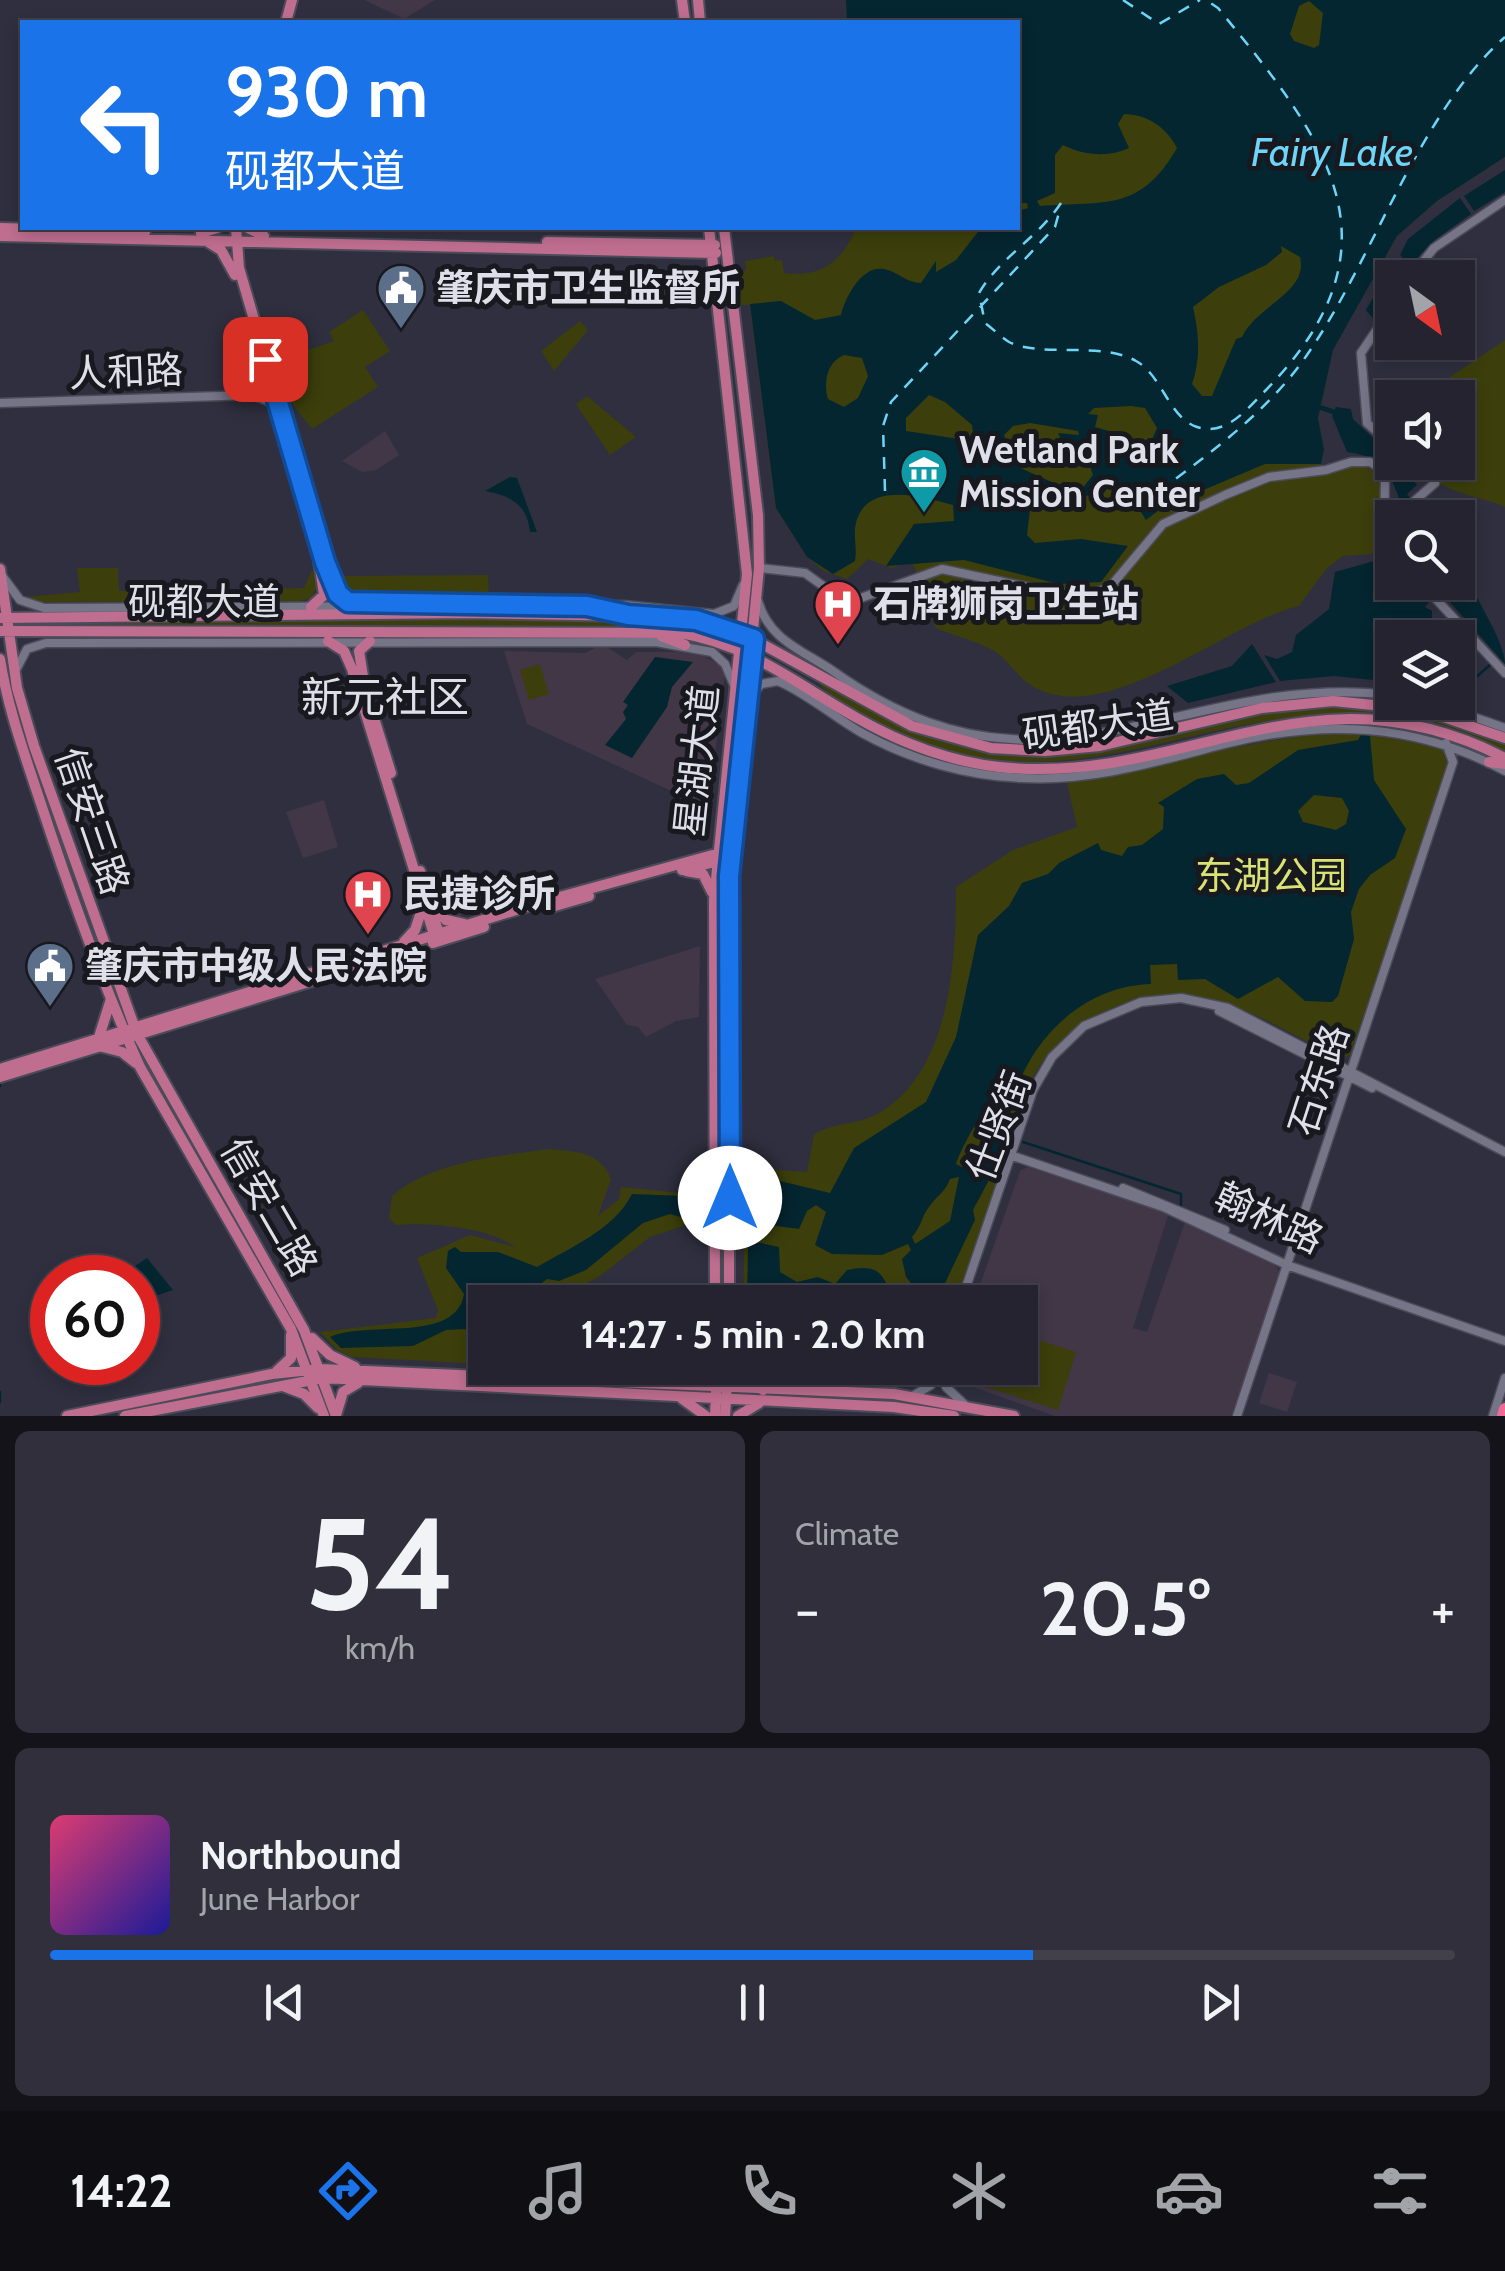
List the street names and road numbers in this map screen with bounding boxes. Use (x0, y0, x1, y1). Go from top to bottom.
street label: 人和路 (68, 346, 184, 397)
street label: 砚都大道 (128, 578, 280, 625)
street label: 星湖大道 (665, 683, 728, 839)
street label: 砚都大道 (1019, 691, 1176, 758)
street label: 信安三路 (46, 741, 139, 900)
street label: 石东路 (1279, 1018, 1358, 1141)
street label: 仕贤街 (956, 1064, 1041, 1187)
street label: 信安二路 (211, 1129, 328, 1284)
street label: 翰林路 (1208, 1172, 1331, 1263)

